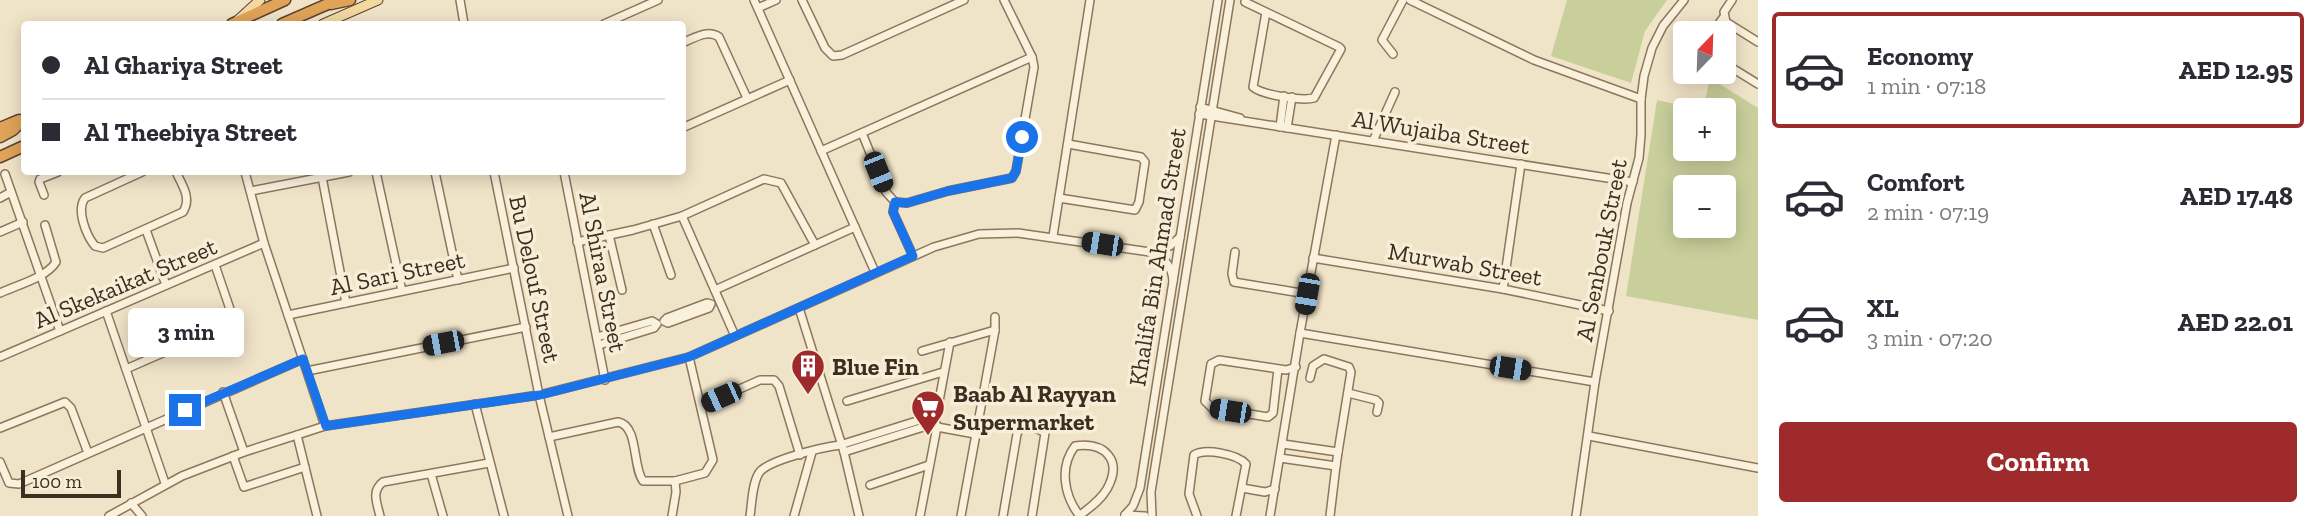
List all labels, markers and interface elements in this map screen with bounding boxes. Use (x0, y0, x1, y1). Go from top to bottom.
north arrow (1673, 21, 1736, 84)
map controls (1673, 21, 1736, 238)
icon: car (1783, 39, 1846, 102)
text: Economy (1867, 40, 1973, 72)
text: Al Ghariya Street (84, 49, 283, 81)
text: AED 12.95 (2179, 54, 2293, 86)
text: 1 min · 07:18 (1867, 72, 1987, 100)
button: + (1673, 98, 1736, 161)
street label: Al Wujaiba Street (1350, 104, 1532, 160)
text: Al Theebiya Street (84, 116, 297, 148)
route start (1006, 121, 1038, 153)
street label: Khalifa Bin Ahmad Street (1122, 126, 1192, 388)
car (861, 149, 896, 195)
street label: Al Senbouk Street (1569, 156, 1633, 344)
icon: car (1783, 165, 1846, 228)
text: Comfort (1867, 166, 1964, 198)
button: − (1673, 175, 1736, 238)
text: AED 17.48 (2180, 180, 2293, 212)
street label: Al Shiraa Street (573, 190, 633, 355)
street label: Bu Delouf Street (503, 193, 567, 365)
text: 2 min · 07:19 (1867, 198, 1989, 226)
car (1080, 230, 1125, 258)
street label: Al Skekaikat Street (29, 231, 221, 335)
street label: Murwab Street (1386, 236, 1544, 292)
street label: Al Sari Street (327, 245, 467, 301)
car (1294, 271, 1321, 317)
icon: car (1783, 291, 1846, 354)
text: XL (1867, 292, 1899, 324)
text: AED 22.01 (2177, 306, 2293, 338)
callout: 3 min (127, 308, 243, 358)
text: 3 min (157, 318, 215, 346)
text: 3 min · 07:20 (1867, 324, 1993, 352)
car (421, 329, 466, 357)
building icon: Blue Fin (789, 347, 827, 396)
place label: Blue Fin (832, 352, 919, 381)
car (1488, 354, 1533, 382)
car (698, 379, 745, 415)
place label: Baab Al Rayyan Supermarket (953, 379, 1116, 436)
supermarket icon: Baab Al Rayyan Supermarket (909, 388, 947, 437)
route end (169, 394, 201, 426)
car (1208, 397, 1253, 425)
button: Confirm (1779, 422, 2297, 502)
scale bar (21, 467, 121, 499)
text: 100 m (32, 470, 82, 493)

